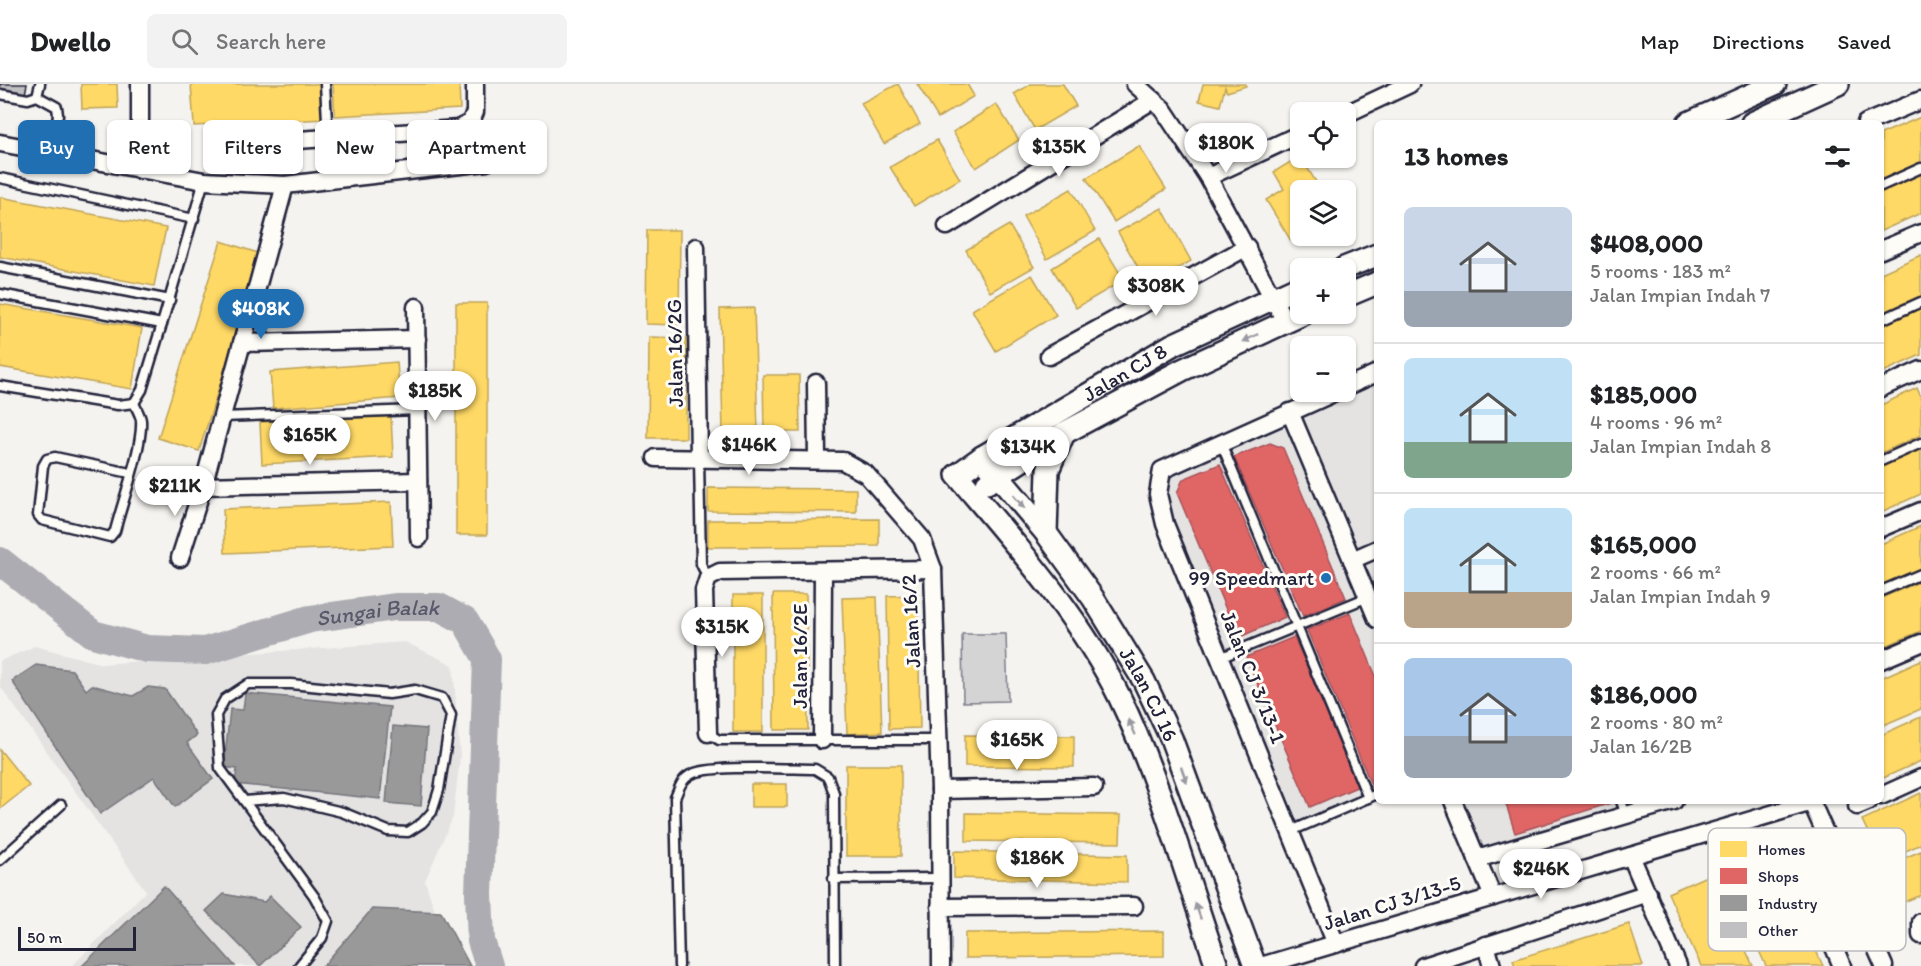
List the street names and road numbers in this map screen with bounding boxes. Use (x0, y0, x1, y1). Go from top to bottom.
street label: Jalan 16/2G (661, 299, 688, 407)
street label: Jalan CJ 8 (1078, 338, 1171, 407)
street label: Jalan 16/2 (896, 574, 925, 668)
street label: Jalan 16/2E (787, 603, 812, 709)
street label: Jalan CJ 3/13-1 (1215, 607, 1292, 747)
street label: Jalan CJ 16 (1114, 643, 1184, 745)
street label: Jalan CJ 3/13-5 (1320, 870, 1464, 935)

